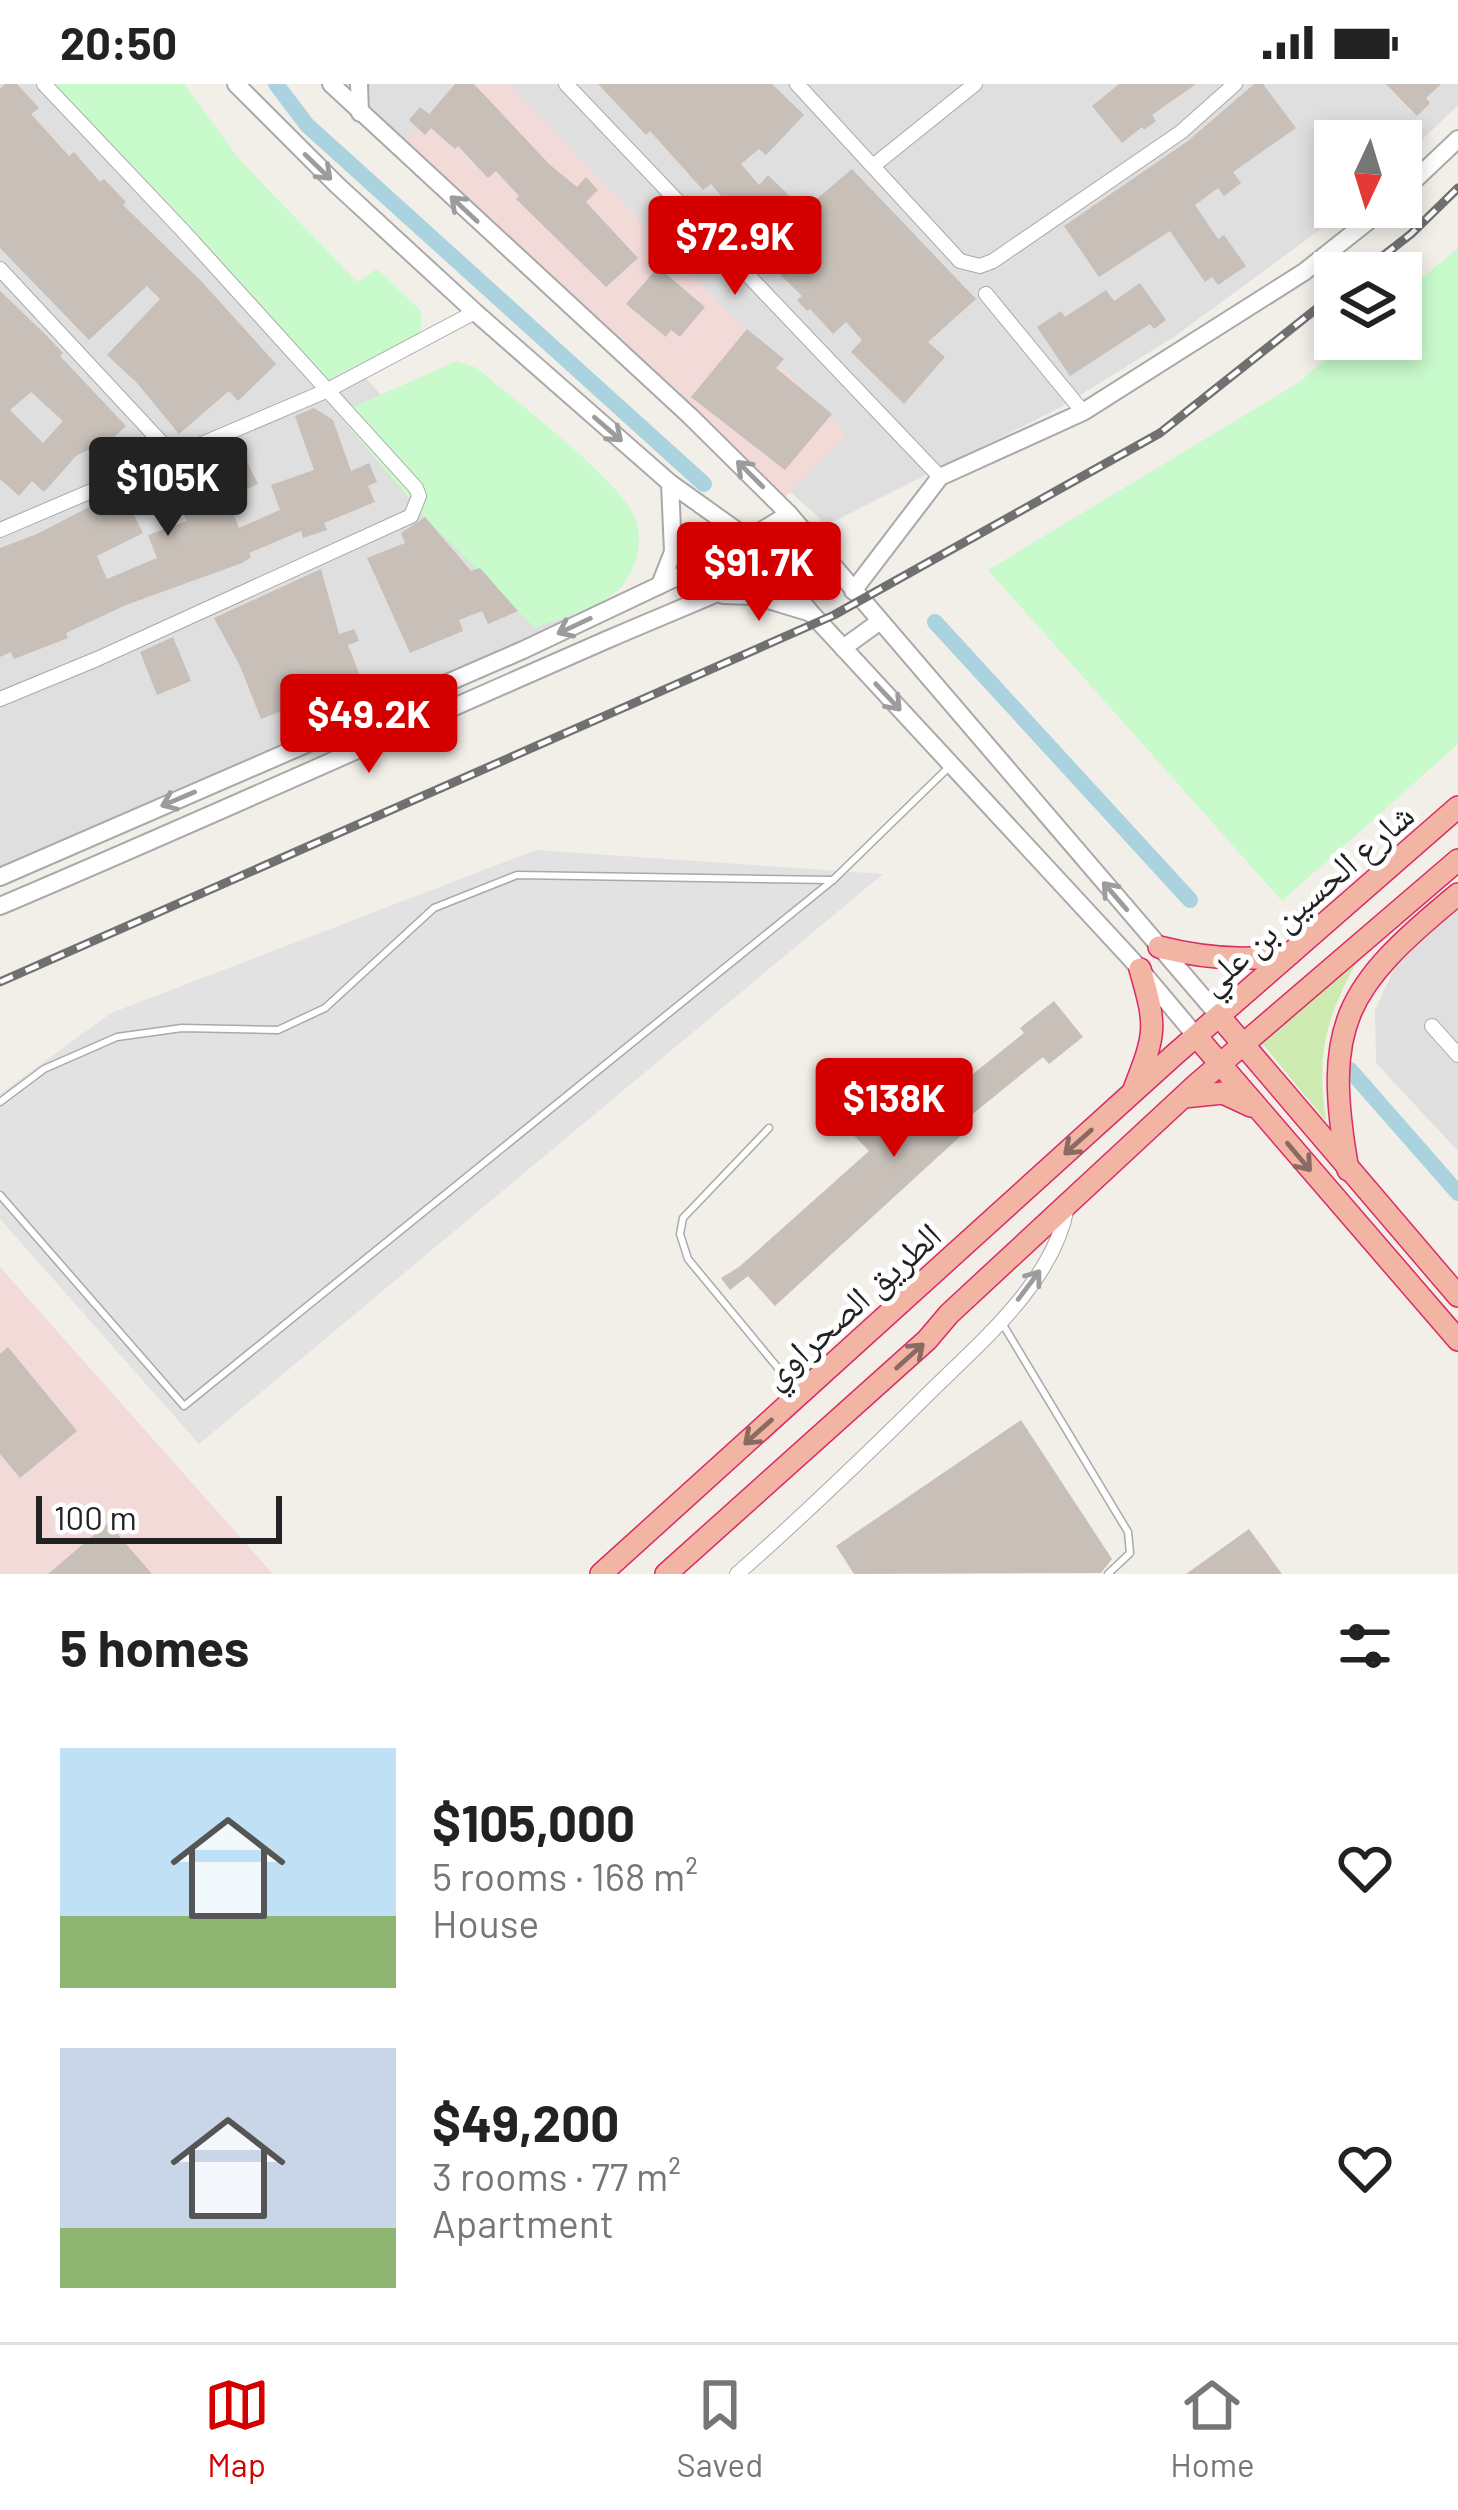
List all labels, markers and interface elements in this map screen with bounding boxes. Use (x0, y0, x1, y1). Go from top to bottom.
text: 20:50 (60, 15, 177, 69)
north arrow (1314, 120, 1422, 228)
map controls (1314, 120, 1422, 360)
one-way arrow (303, 153, 332, 181)
one-way arrow (449, 196, 479, 223)
pin: $72.9K (637, 196, 833, 298)
text: $72.9K (675, 211, 795, 258)
button: layers (1314, 252, 1422, 360)
one-way arrow (592, 414, 622, 442)
pin: $105K (84, 437, 252, 539)
text: $105K (116, 452, 220, 499)
one-way arrow (736, 460, 765, 489)
pin: $91.7K (661, 522, 857, 624)
text: $91.7K (704, 537, 814, 584)
one-way arrow (557, 616, 593, 638)
pin: $49.2K (271, 674, 467, 776)
one-way arrow (874, 681, 901, 711)
text: $49.2K (307, 689, 431, 736)
one-way arrow (161, 790, 197, 812)
street label: شارع الحسين بن علي (1189, 792, 1427, 1009)
one-way arrow (1101, 881, 1129, 912)
pin: $138K (810, 1058, 978, 1160)
text: $138K (843, 1073, 945, 1120)
one-way arrow (1063, 1128, 1093, 1155)
one-way arrow (1285, 1141, 1313, 1172)
street label: الطريق الصحراوي (751, 1212, 955, 1403)
one-way arrow (1015, 1269, 1041, 1301)
one-way arrow (894, 1343, 925, 1370)
one-way arrow (743, 1418, 773, 1445)
scale bar (36, 1490, 282, 1543)
text: 100 m (54, 1497, 137, 1537)
icon: filters (1332, 1613, 1398, 1679)
text: 5 homes (60, 1616, 249, 1677)
text: $105,000 (432, 1791, 635, 1852)
icon: home (156, 1796, 300, 1940)
icon: heart (1332, 1835, 1398, 1901)
text: 5 rooms · 168 m² (432, 1852, 698, 1899)
text: House (432, 1899, 539, 1946)
text: $49,200 (432, 2091, 619, 2152)
icon: home (156, 2096, 300, 2240)
icon: heart (1332, 2135, 1398, 2201)
text: 3 rooms · 77 m² (432, 2152, 681, 2199)
text: Apartment (432, 2199, 614, 2246)
tab: Map (204, 2372, 270, 2484)
tab: Saved (677, 2372, 763, 2484)
tab: Home (1170, 2372, 1254, 2484)

